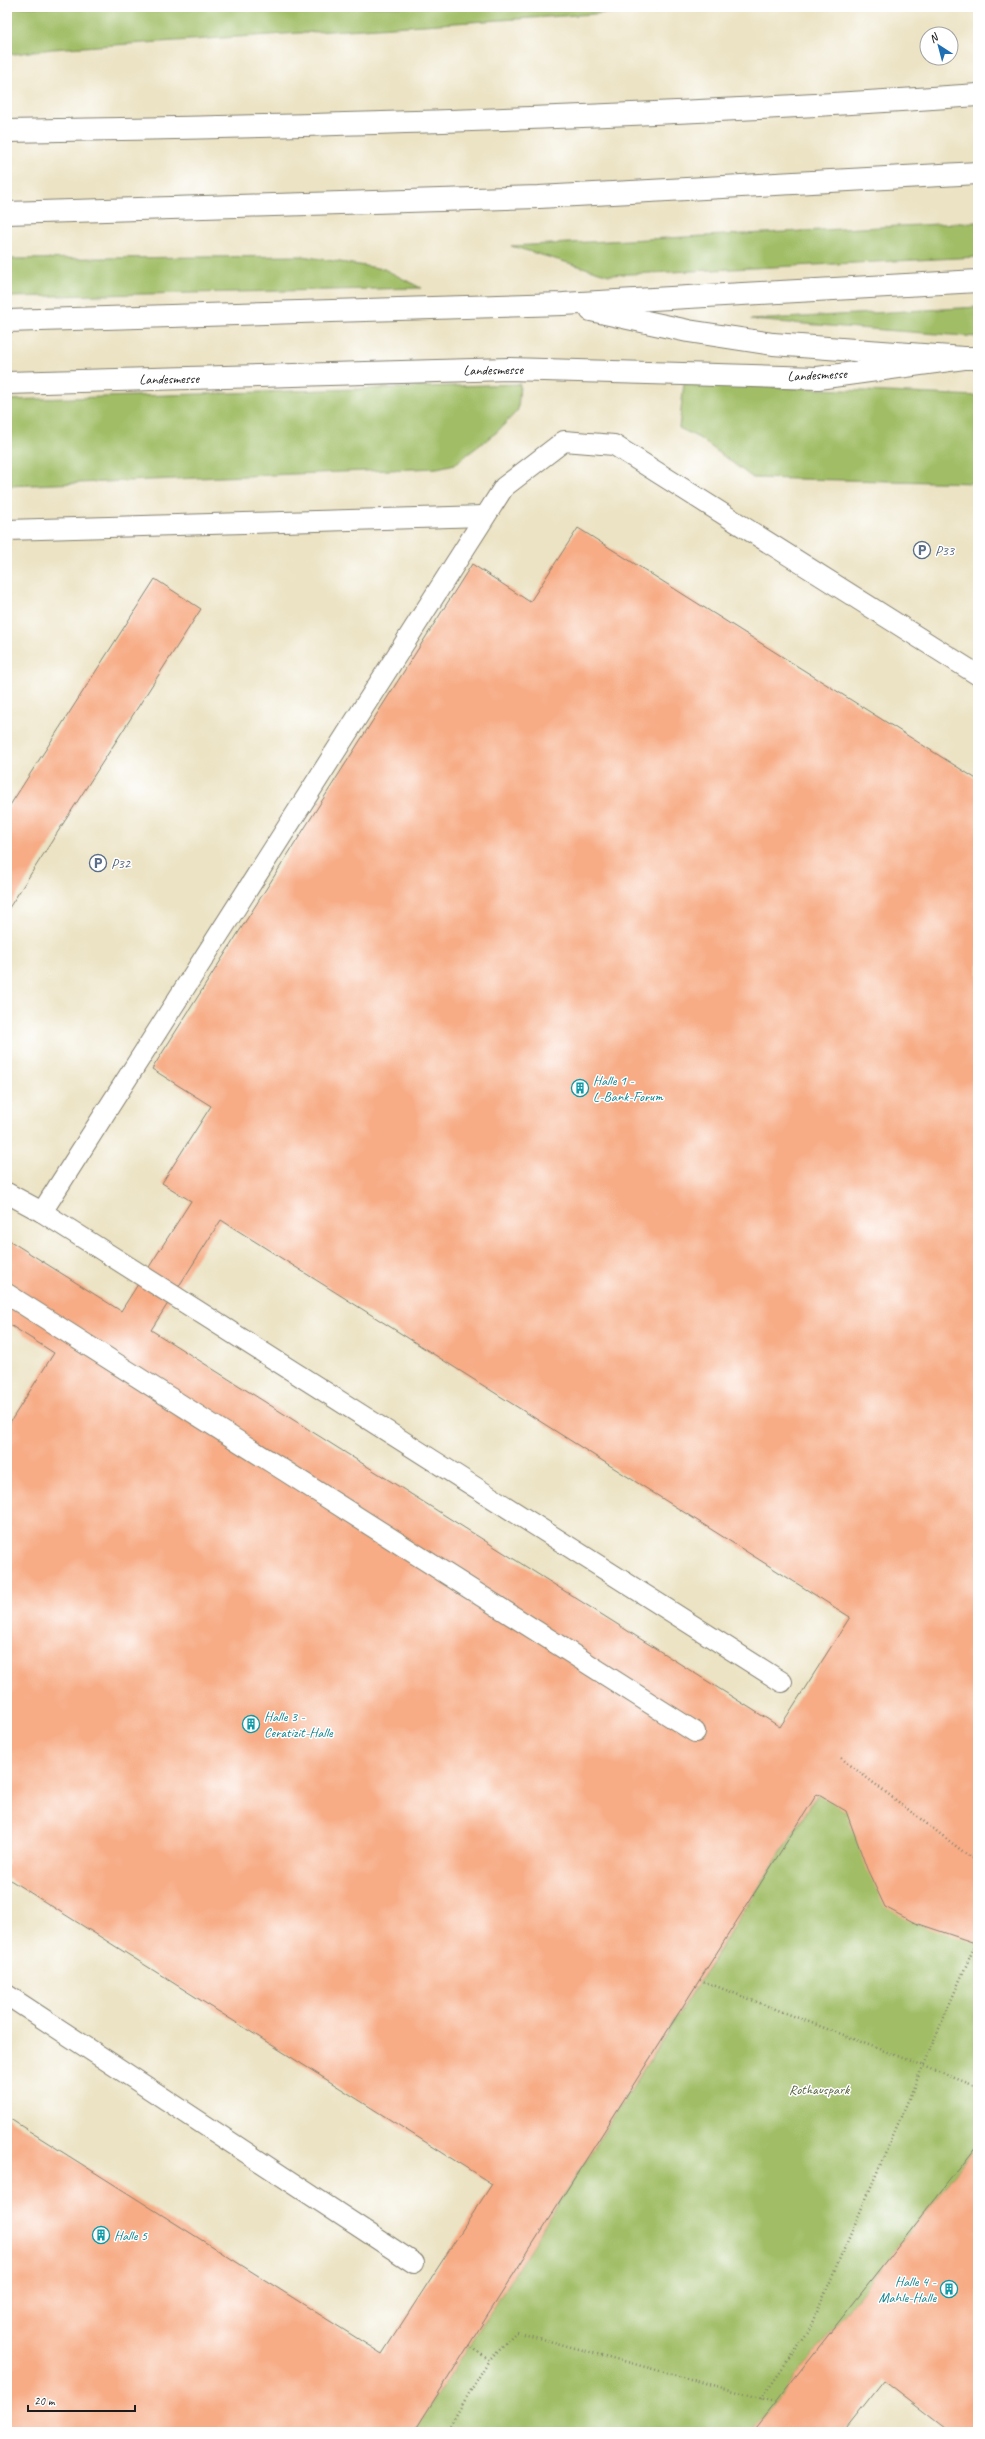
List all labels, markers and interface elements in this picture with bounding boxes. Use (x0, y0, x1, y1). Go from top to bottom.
north arrow (919, 26, 959, 66)
text: N (926, 29, 942, 46)
street label: Landesmesse (463, 361, 524, 379)
street label: Landesmesse (787, 365, 849, 385)
street label: Landesmesse (139, 370, 200, 388)
parking icon: P33 (912, 540, 932, 560)
place label: P33 (935, 542, 956, 559)
parking icon: P32 (88, 853, 108, 873)
place label: P32 (111, 855, 132, 872)
place label: Halle 1 - L-Bank-Forum (593, 1072, 664, 1105)
building icon: Halle 1 - L-Bank-Forum (570, 1078, 590, 1098)
place label: Halle 3 - Ceratizit-Halle (264, 1708, 334, 1741)
building icon: Halle 3 - Ceratizit-Halle (241, 1714, 261, 1734)
park label: Rothauspark (789, 2081, 850, 2098)
building icon: Halle 5 (91, 2225, 111, 2245)
place label: Halle 5 (114, 2227, 148, 2244)
place label: Halle 4 - Mahle-Halle (879, 2273, 937, 2306)
building icon: Halle 4 - Mahle-Halle (939, 2279, 959, 2299)
scale bar (28, 2387, 135, 2413)
text: 20 m (34, 2393, 56, 2409)

